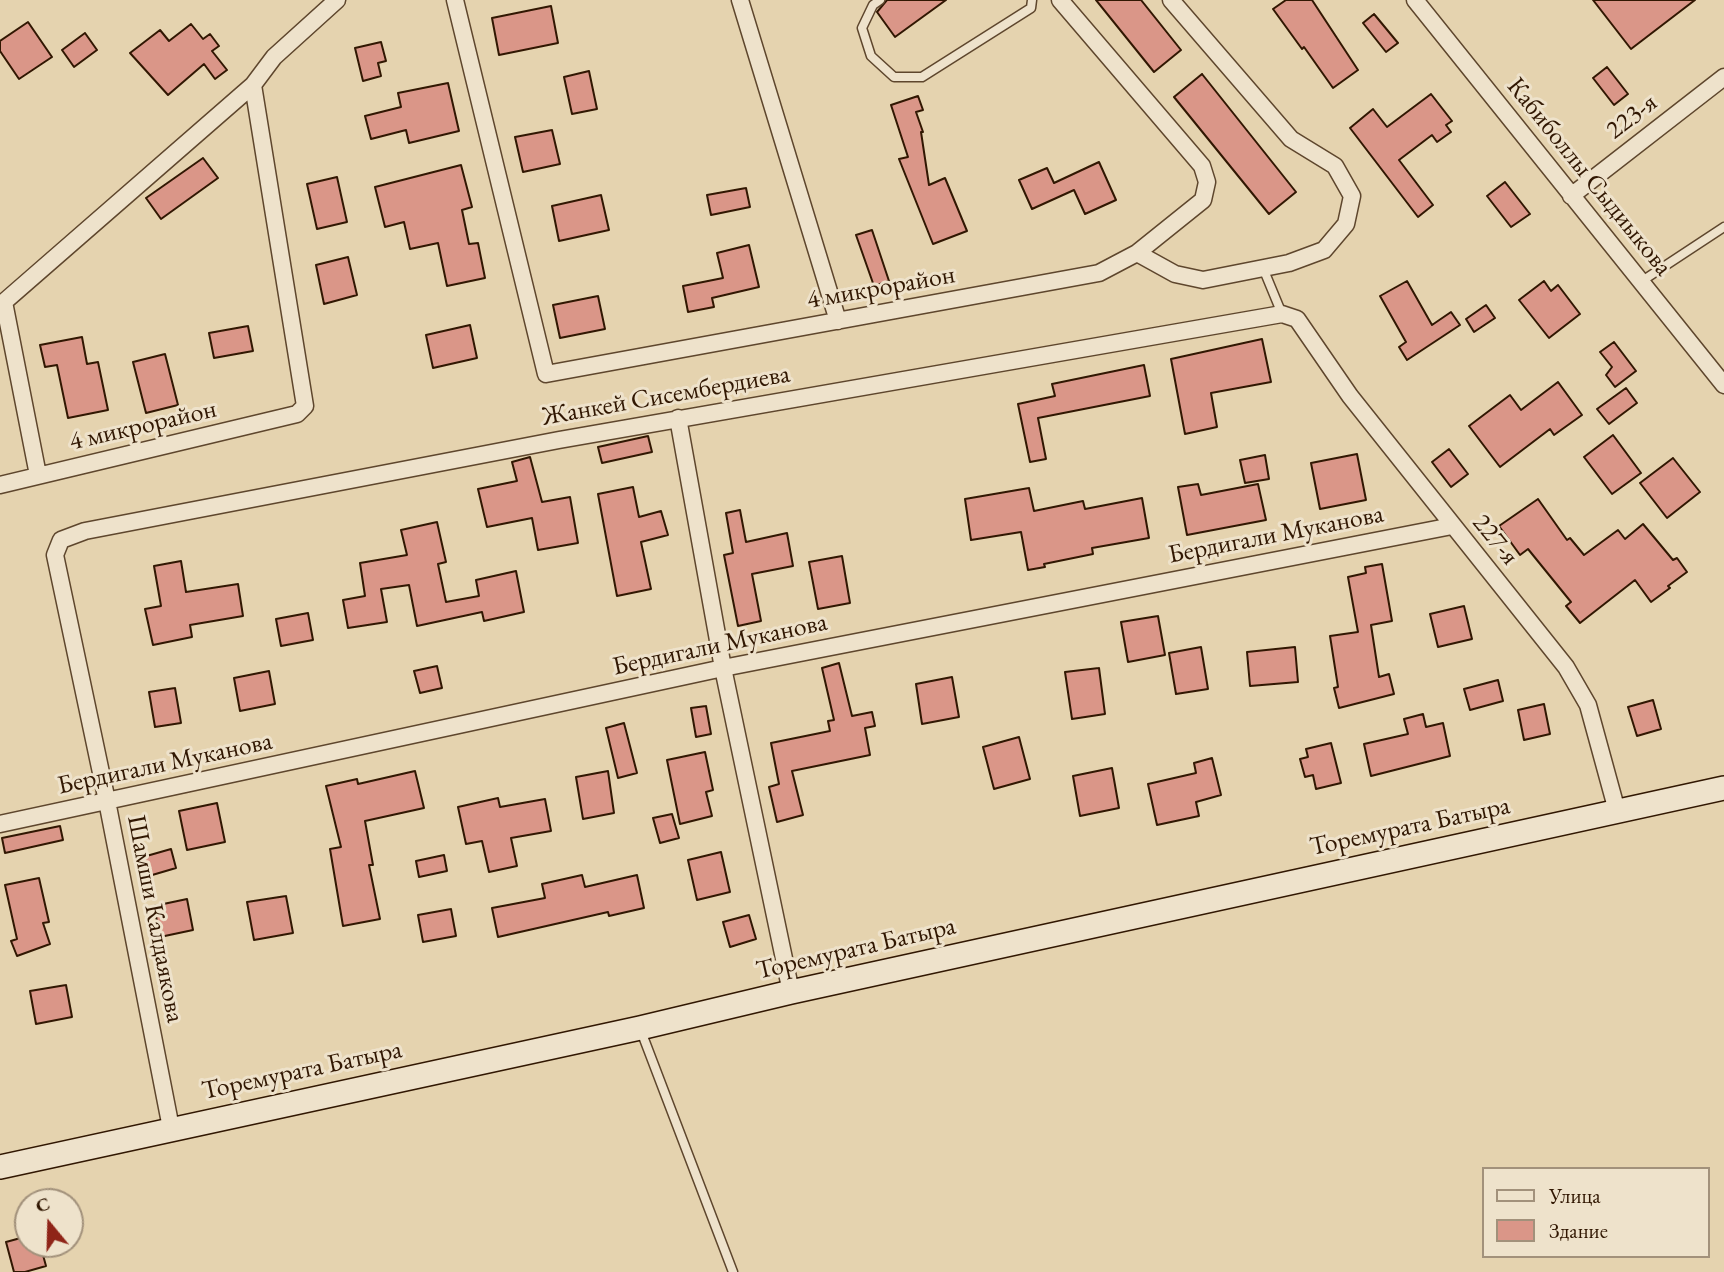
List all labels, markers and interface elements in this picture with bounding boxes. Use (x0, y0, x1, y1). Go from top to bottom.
street label: Кабиболлы Сыдиыкова (1500, 72, 1678, 282)
street label: 223-я (1600, 87, 1664, 147)
street label: 4 микрорайон (804, 260, 958, 316)
street label: Жанкей Сисембердиева (539, 359, 793, 433)
street label: 4 микрорайон (66, 394, 220, 458)
street label: Бердигали Муканова (1166, 499, 1386, 571)
street label: 227-я (1465, 508, 1525, 572)
street label: Бердигали Муканова (610, 607, 830, 683)
street label: Бердигали Муканова (55, 726, 275, 802)
street label: Торемурата Батыра (1307, 791, 1513, 863)
street label: Шамши Калдаякова (120, 813, 190, 1025)
street label: Торемурата Батыра (753, 911, 959, 987)
street label: Торемурата Батыра (199, 1035, 405, 1107)
legend (1482, 1167, 1710, 1258)
text: Улица (1549, 1182, 1601, 1209)
north arrow (14, 1188, 84, 1258)
text: С (32, 1191, 53, 1219)
text: Здание (1549, 1217, 1608, 1244)

